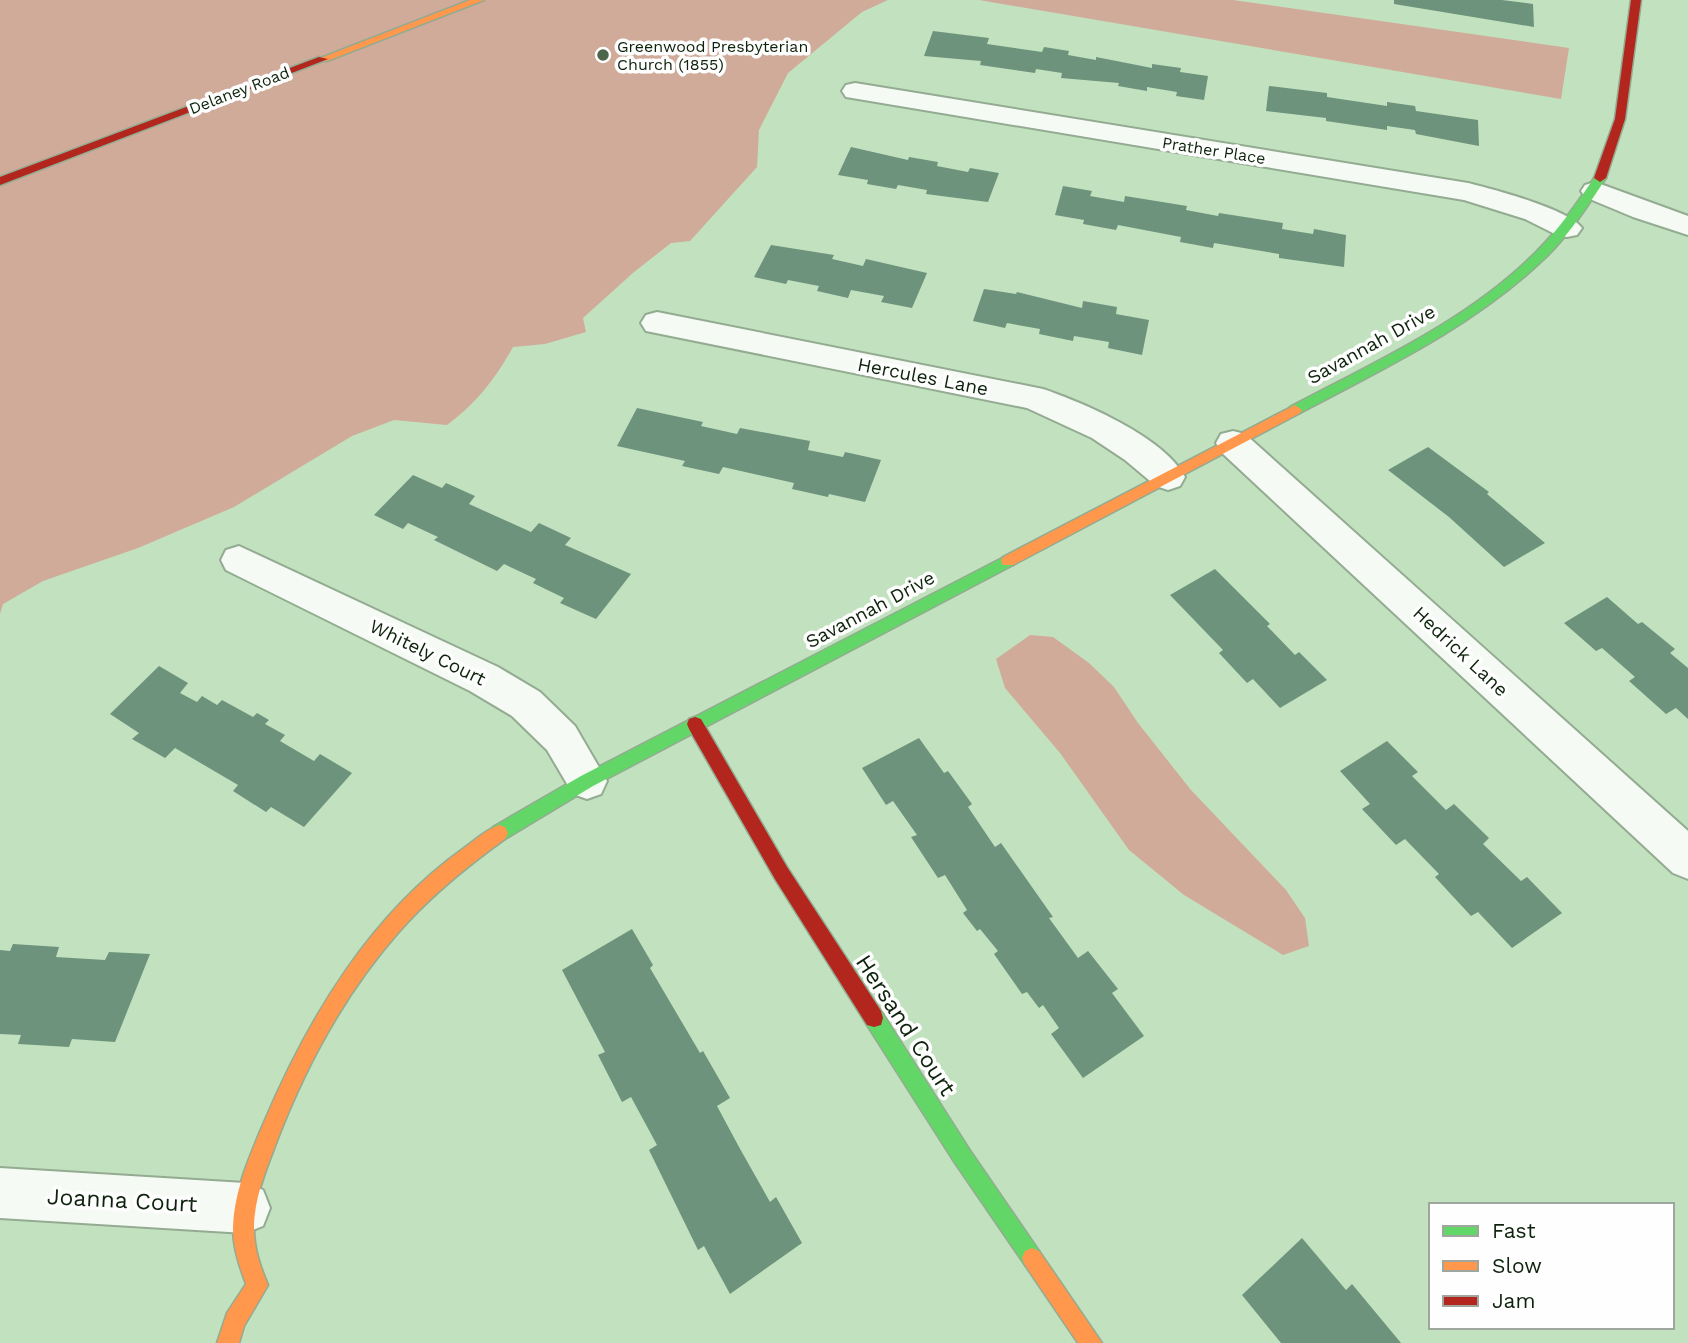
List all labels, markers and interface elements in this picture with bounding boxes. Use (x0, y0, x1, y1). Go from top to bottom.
place label: Greenwood Presbyterian Church (1855) (617, 37, 808, 74)
marker: Greenwood Presbyterian Church (1855) (595, 47, 611, 63)
street label: Delaney Road (186, 63, 292, 118)
street label: Prather Place (1161, 133, 1267, 168)
street label: Savannah Drive (1303, 300, 1439, 389)
street label: Hercules Lane (856, 353, 990, 400)
street label: Savannah Drive (802, 566, 939, 653)
street label: Hedrick Lane (1408, 601, 1513, 701)
street label: Whitely Court (366, 614, 490, 691)
street label: Hersand Court (850, 950, 961, 1101)
street label: Joanna Court (46, 1183, 198, 1218)
legend (1429, 1203, 1674, 1329)
text: Fast (1492, 1218, 1536, 1243)
text: Slow (1492, 1253, 1542, 1278)
text: Jam (1492, 1288, 1535, 1313)

